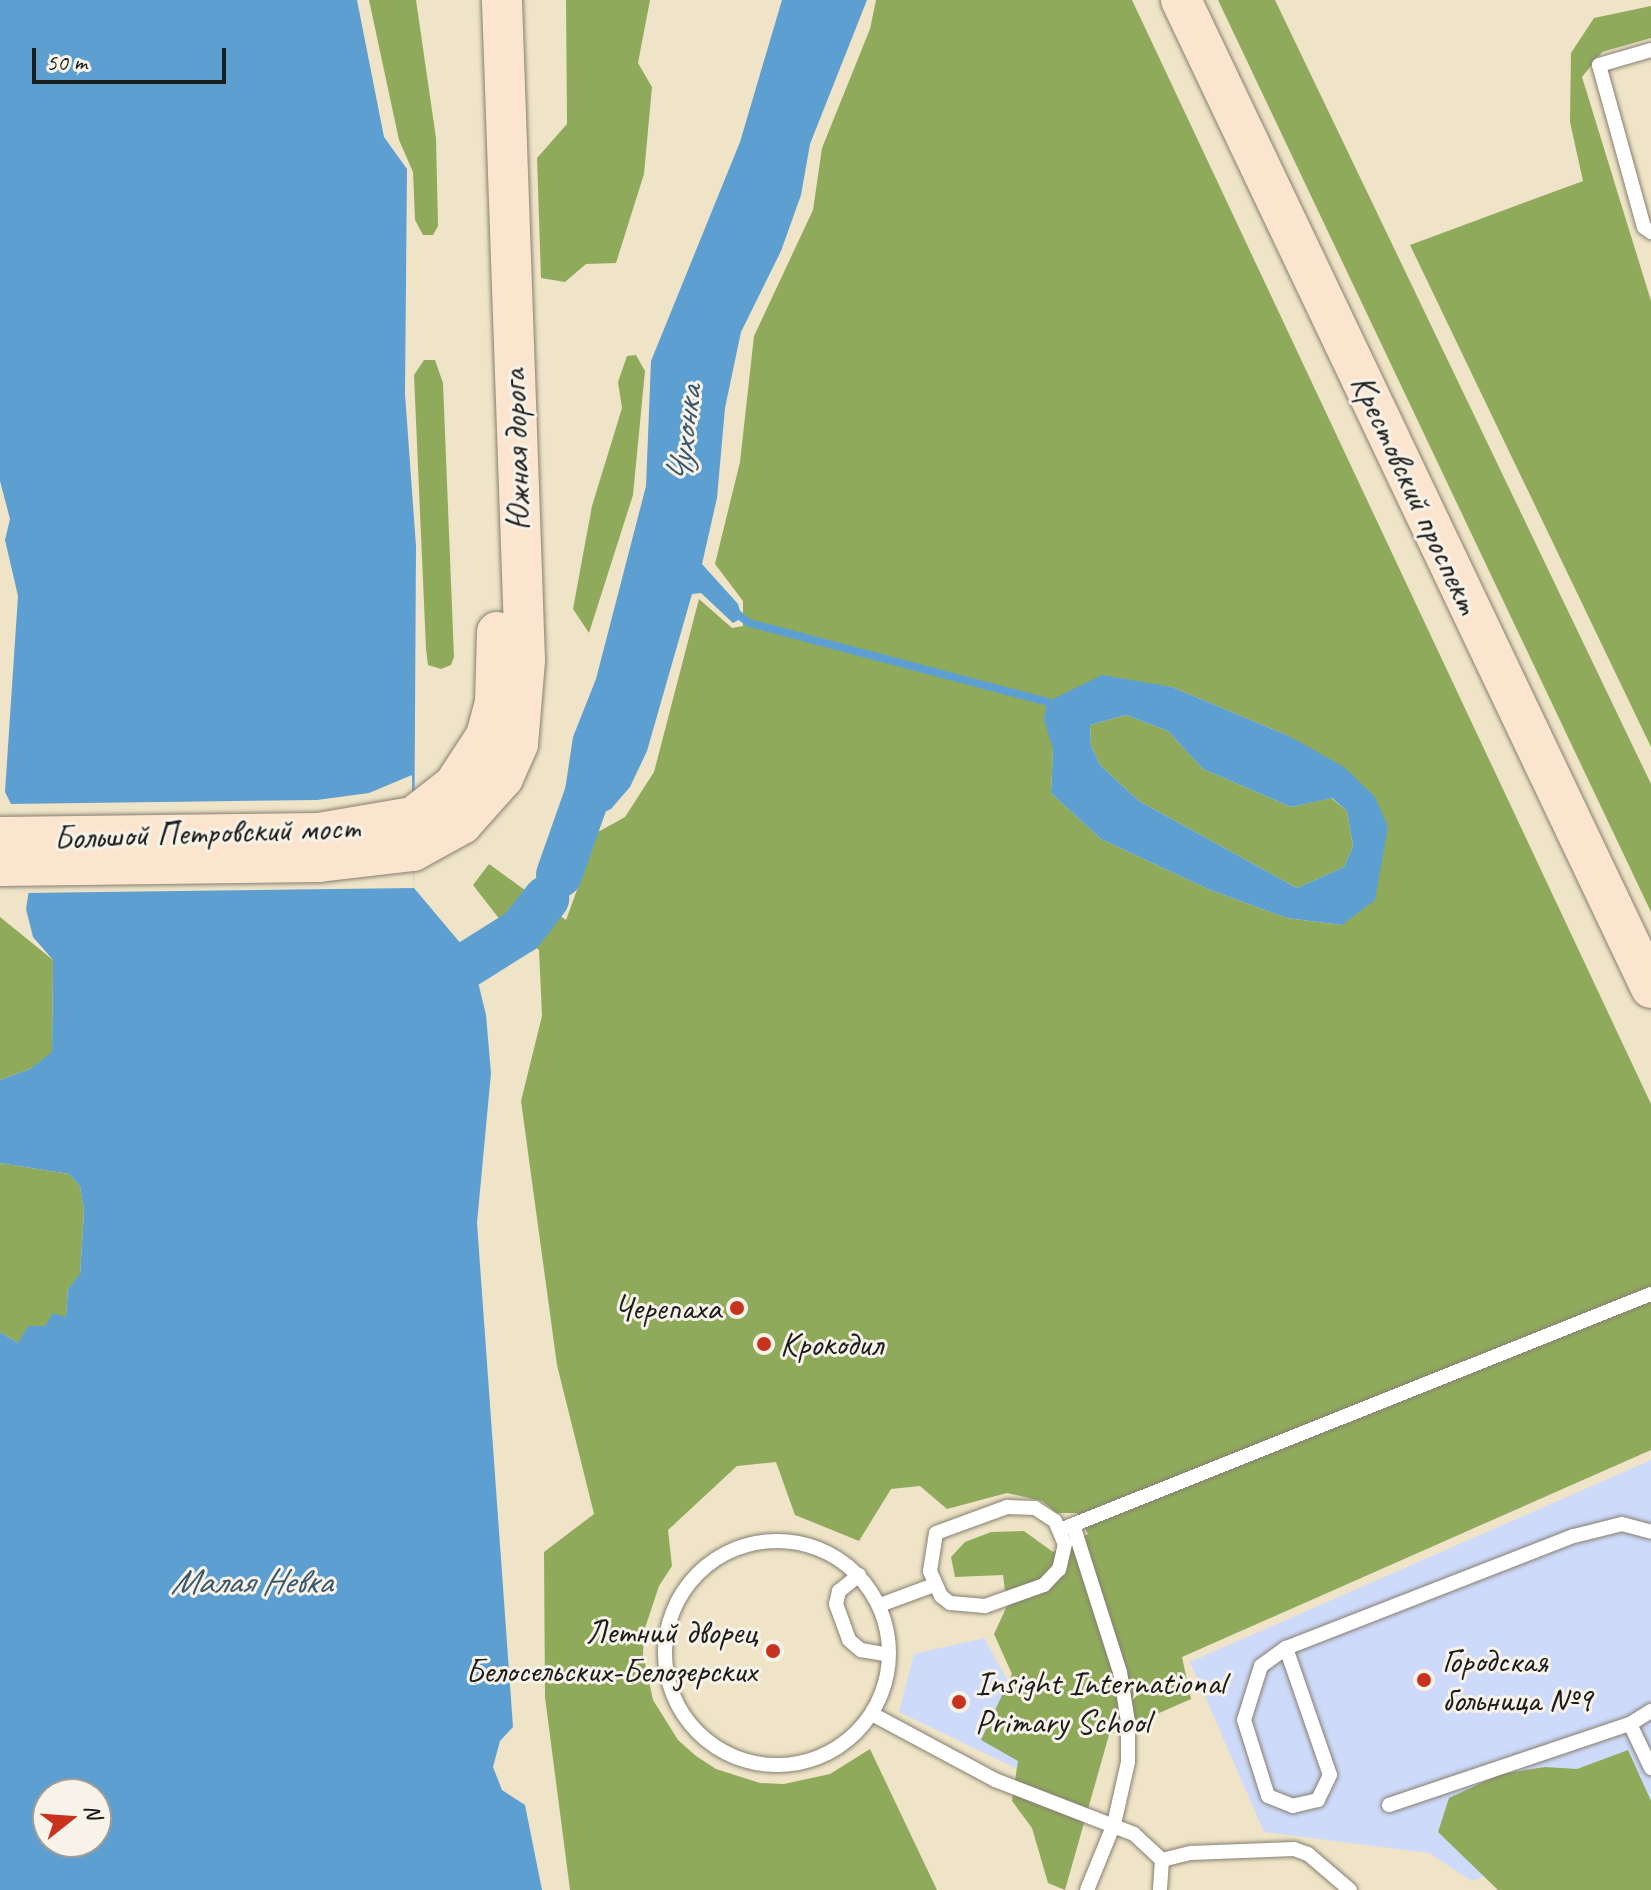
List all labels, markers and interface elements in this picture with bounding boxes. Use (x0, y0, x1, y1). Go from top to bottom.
scale bar (36, 32, 230, 82)
text: 50 m (46, 47, 87, 77)
street label: Крестовский проспект (1343, 368, 1489, 620)
street label: Южная дорога (493, 369, 539, 531)
water label: Чухонка (657, 383, 711, 487)
street label: Большой Петровский мост (53, 806, 361, 858)
place label: Черепаха (614, 1288, 721, 1328)
marker: Черепаха (728, 1299, 746, 1317)
place label: Крокодил (780, 1324, 883, 1364)
marker: Крокодил (755, 1335, 773, 1353)
water label: Малая Невка (170, 1560, 332, 1604)
place label: Летний дворец Белосельских-Белозерских (465, 1611, 757, 1690)
place label: Городская больница №9 (1442, 1640, 1592, 1720)
marker: Летний дворец Белосельских-Белозерских (764, 1642, 782, 1660)
place label: Insight International Primary School (975, 1662, 1225, 1742)
marker: Городская больница №9 (1413, 1669, 1435, 1691)
marker: Insight International Primary School (950, 1693, 968, 1711)
north arrow (32, 1778, 112, 1858)
text: N (78, 1801, 108, 1822)

